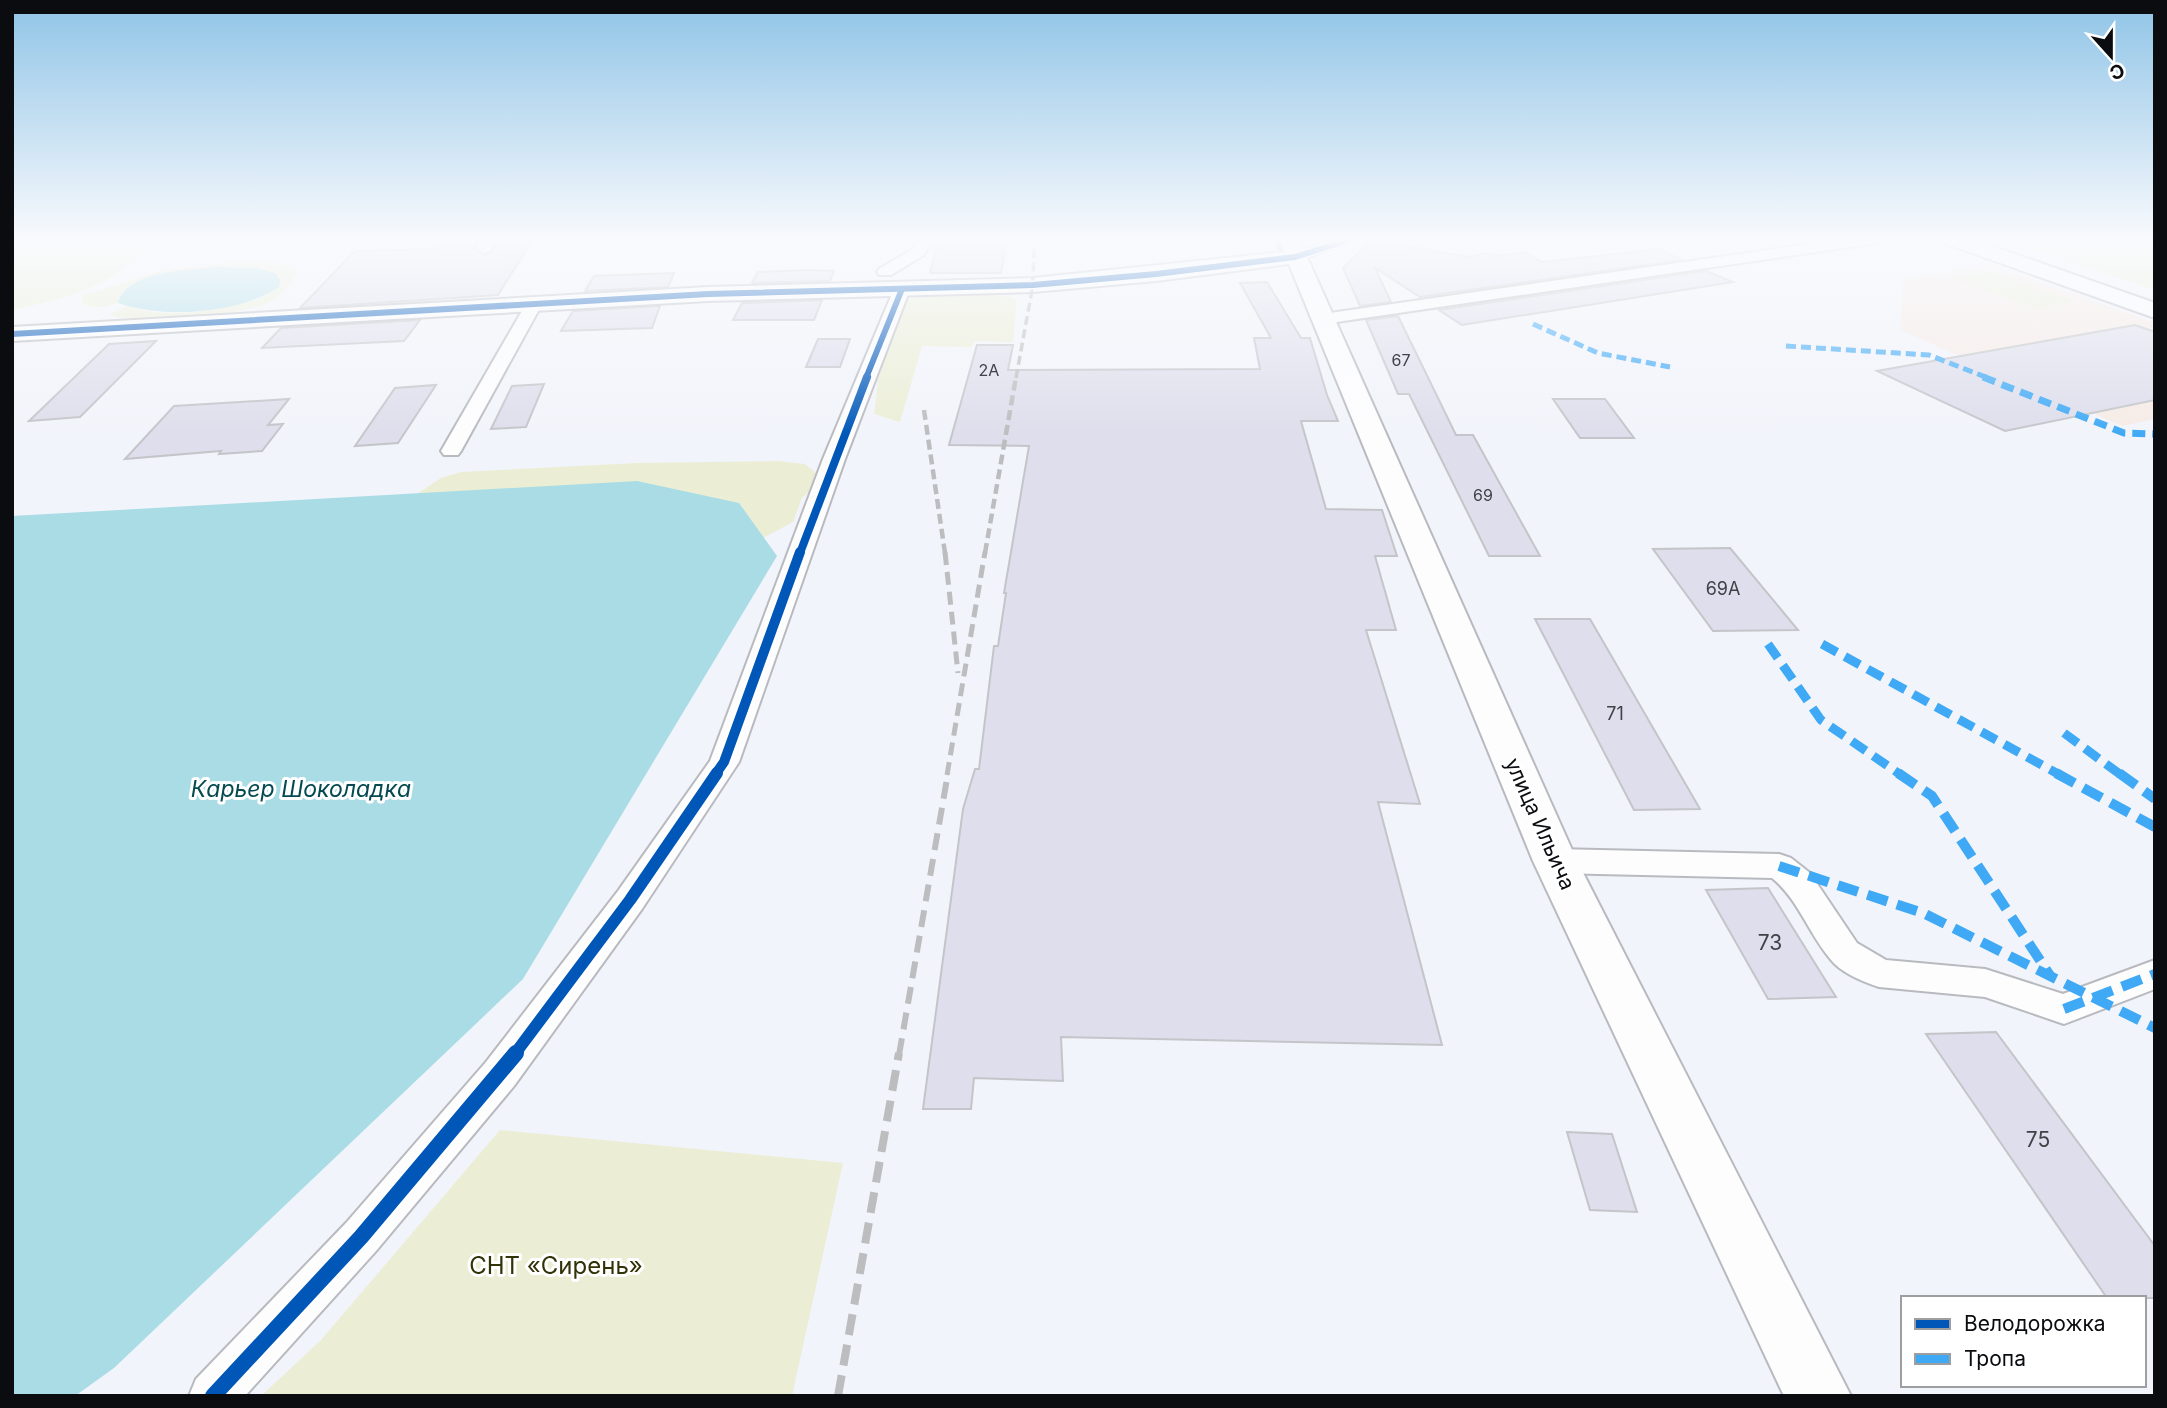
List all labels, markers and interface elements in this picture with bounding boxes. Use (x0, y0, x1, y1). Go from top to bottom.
north arrow (2076, 21, 2146, 91)
text: С (2106, 58, 2128, 85)
house number: 67 (1392, 350, 1410, 370)
house number: 2А (979, 360, 999, 380)
house number: 69 (1473, 485, 1493, 505)
house number: 69А (1706, 578, 1740, 599)
house number: 71 (1606, 703, 1624, 724)
street label: улица Ильича (1500, 754, 1581, 894)
water label: Карьер Шоколадка (191, 775, 411, 803)
house number: 73 (1758, 930, 1782, 955)
house number: 75 (2026, 1127, 2050, 1152)
park label: СНТ «Сирень» (469, 1251, 643, 1280)
legend (1901, 1296, 2146, 1387)
text: Велодорожка (1964, 1311, 2106, 1336)
text: Тропа (1964, 1346, 2026, 1371)

